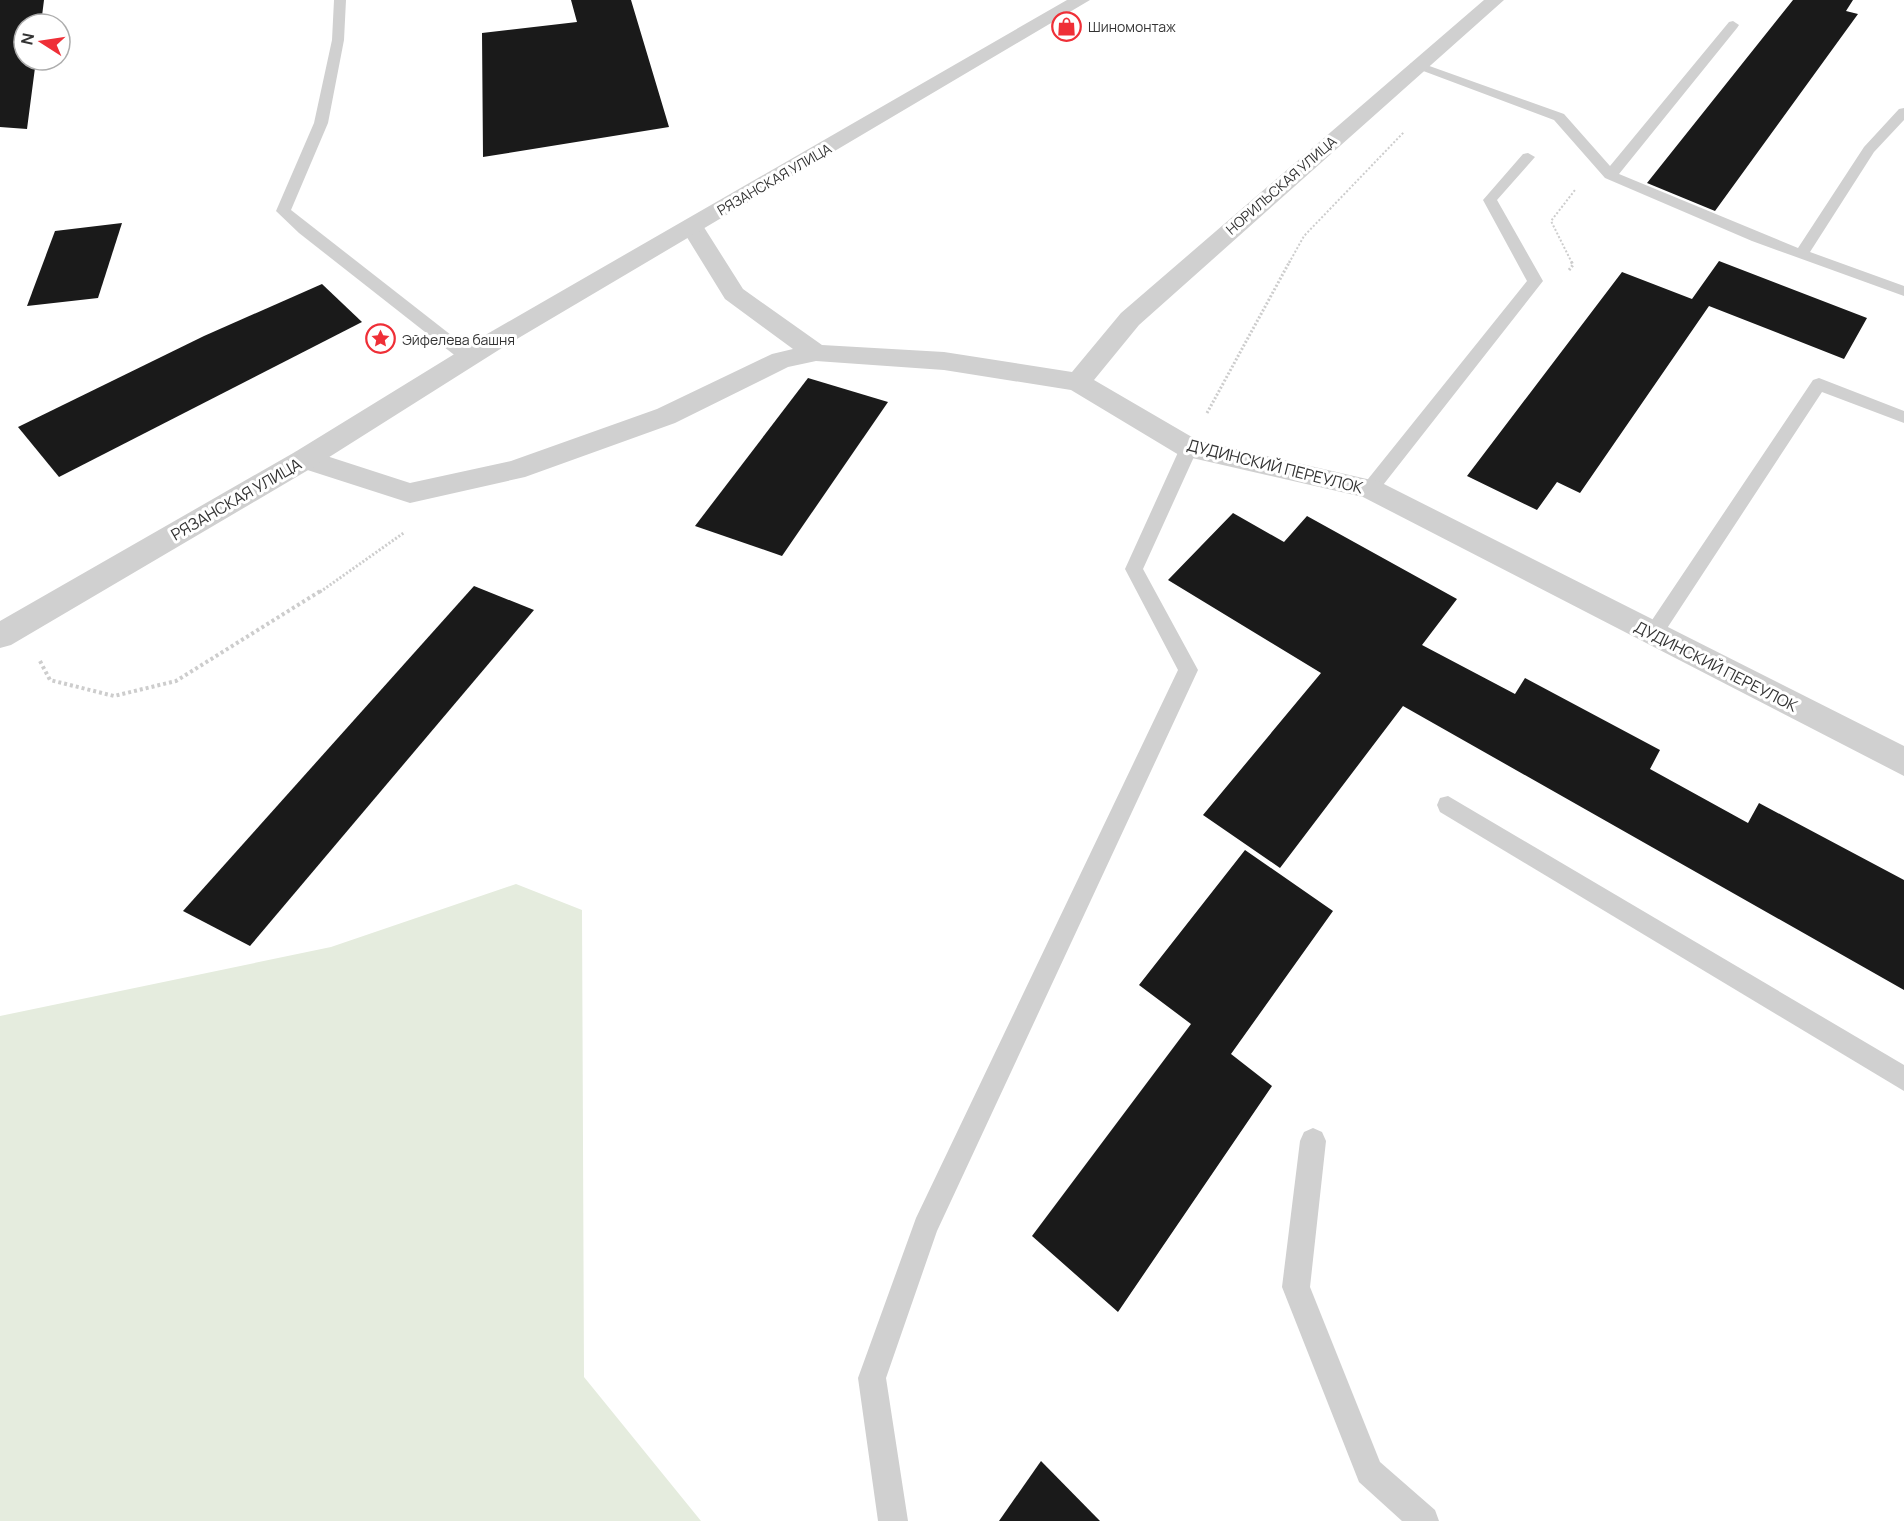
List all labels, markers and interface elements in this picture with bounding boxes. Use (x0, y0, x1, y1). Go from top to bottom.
shop icon: Шиномонтаж (1051, 10, 1083, 42)
north arrow (12, 12, 72, 72)
place label: Шиномонтаж (1088, 17, 1176, 36)
text: N (15, 31, 39, 47)
street label: НОРИЛЬСКАЯ УЛИЦА (1222, 132, 1341, 238)
street label: РЯЗАНСКАЯ УЛИЦА (713, 138, 835, 219)
place icon: Эйфелева башня (365, 323, 397, 355)
place label: Эйфелева башня (402, 330, 515, 349)
street label: ДУДИНСКИЙ ПЕРЕУЛОК (1185, 433, 1366, 499)
street label: РЯЗАНСКАЯ УЛИЦА (167, 453, 305, 545)
street label: ДУДИНСКИЙ ПЕРЕУЛОК (1631, 615, 1802, 717)

